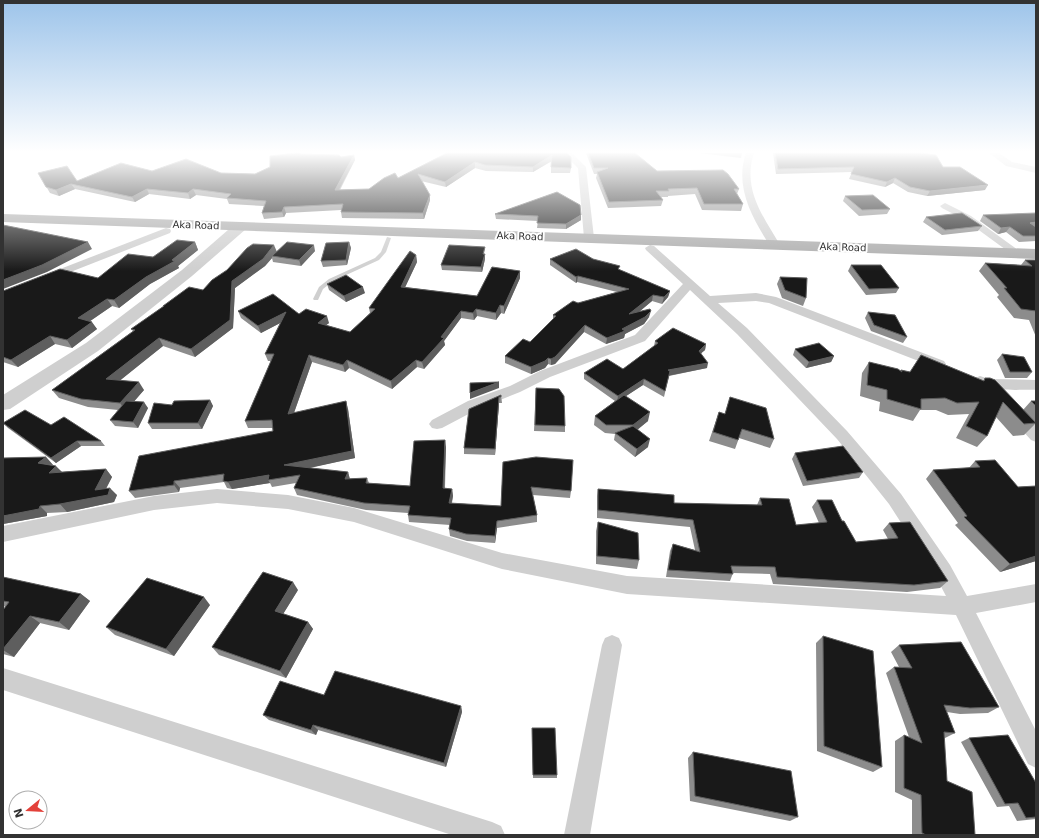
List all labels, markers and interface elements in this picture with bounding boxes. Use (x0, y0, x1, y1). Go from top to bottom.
street label: Aka Road (172, 219, 220, 231)
street label: Aka Road (496, 230, 544, 242)
street label: Aka Road (819, 241, 867, 253)
north arrow (8, 790, 48, 830)
text: N (11, 807, 27, 819)

